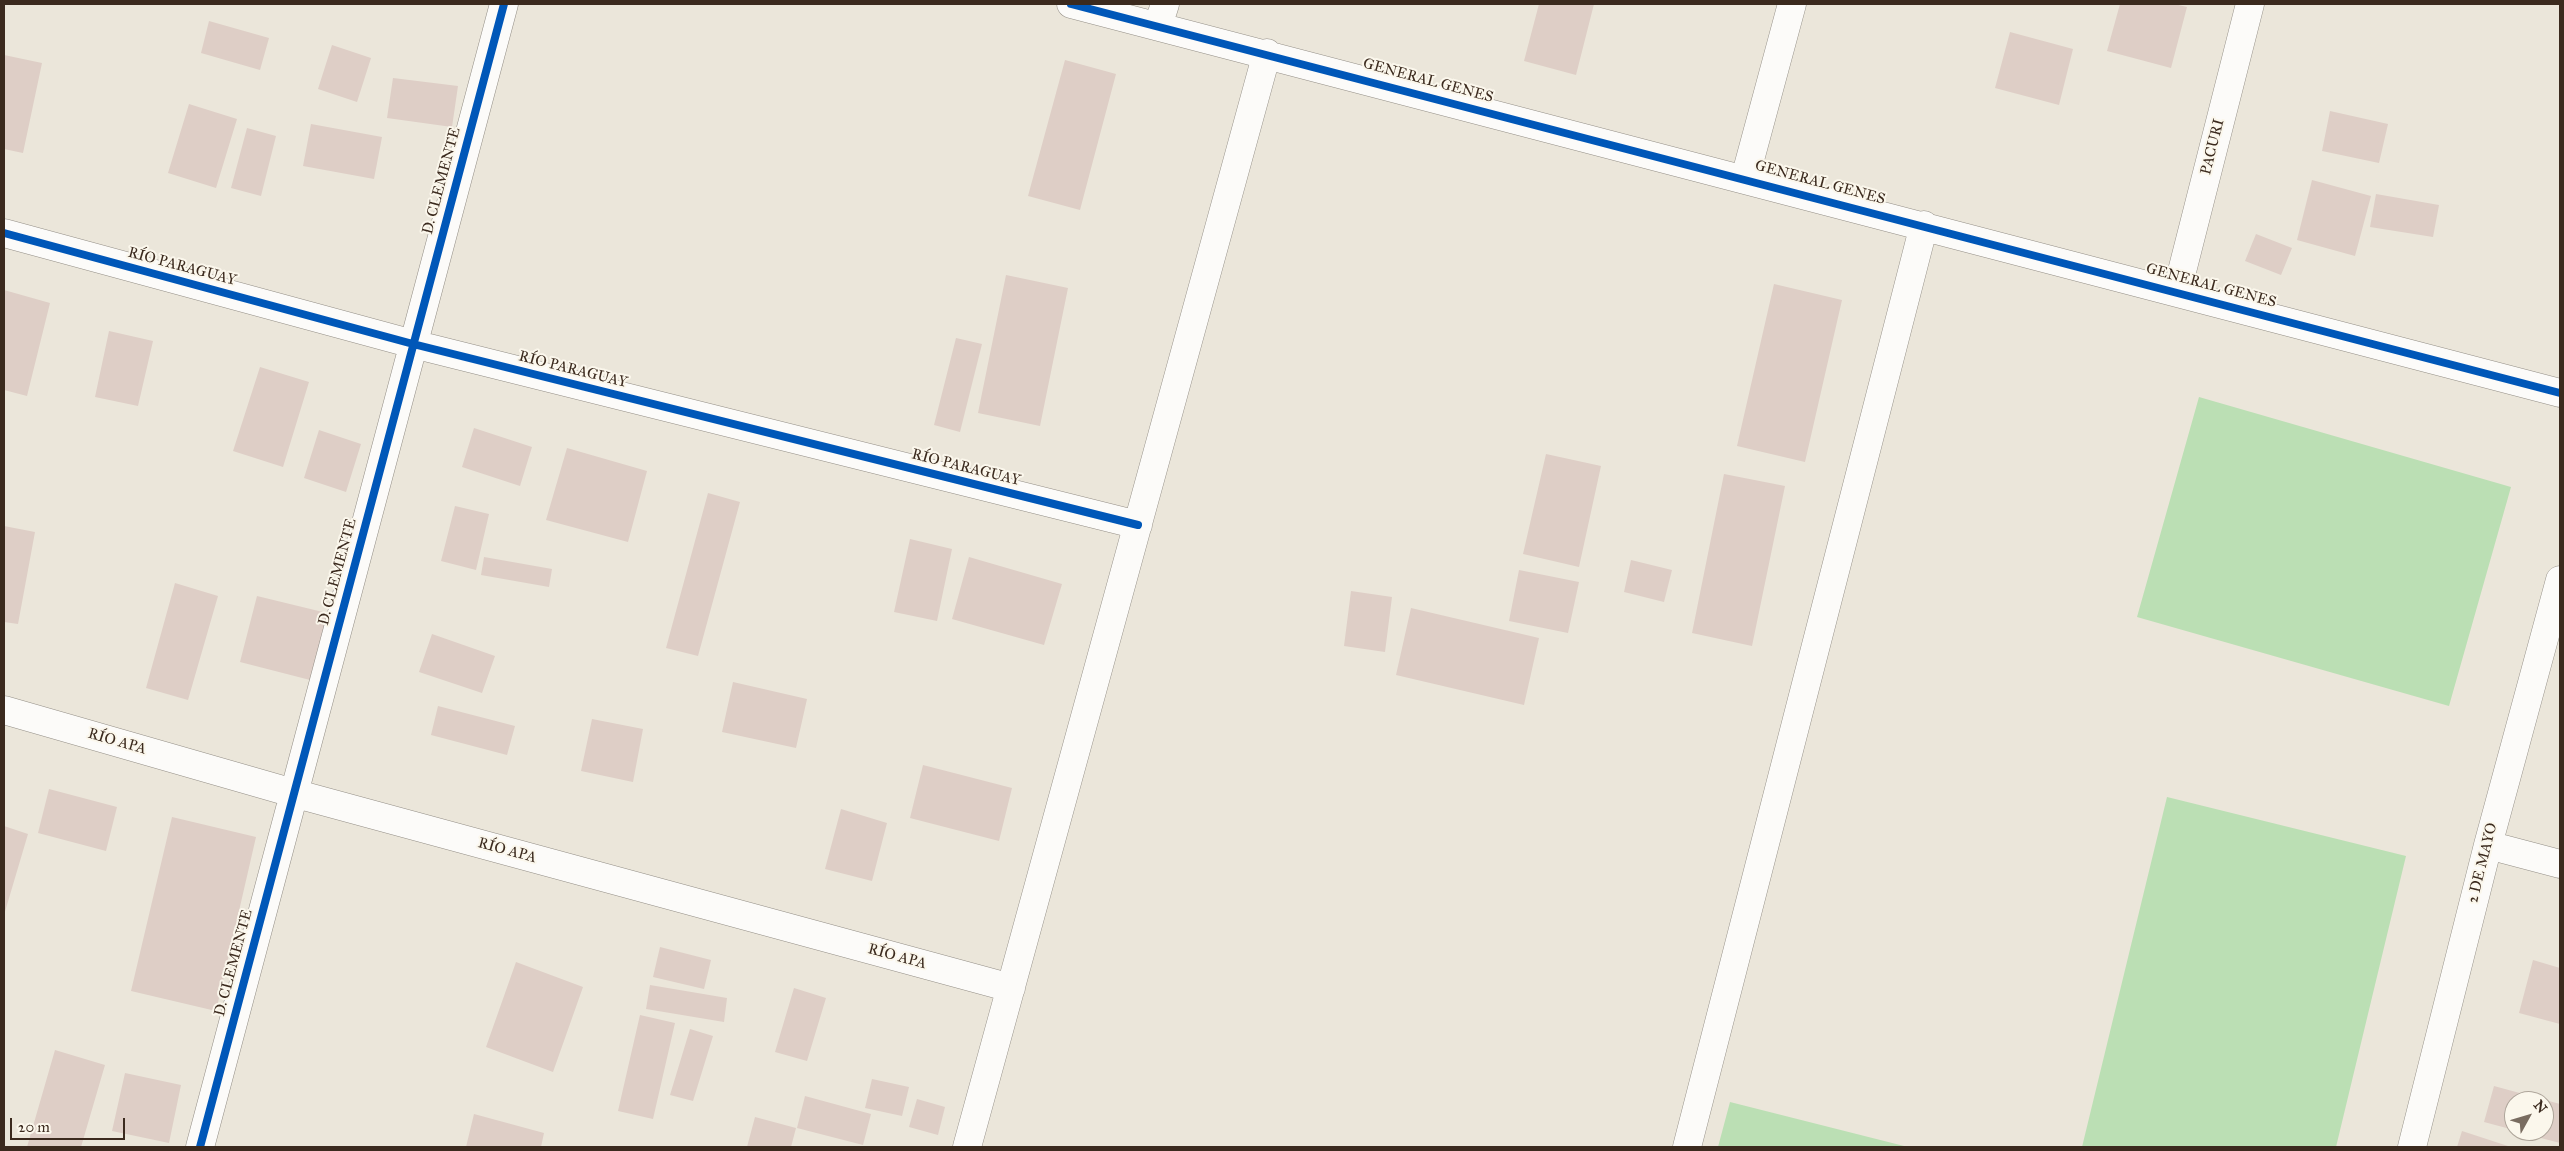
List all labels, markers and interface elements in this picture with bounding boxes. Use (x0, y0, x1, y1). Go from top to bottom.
street label: GENERAL GENES (1361, 55, 1495, 107)
street label: PACURI (2197, 117, 2229, 177)
street label: D. CLEMENTE (419, 126, 465, 236)
street label: GENERAL GENES (1753, 157, 1887, 209)
street label: RÍO PARAGUAY (126, 244, 238, 290)
street label: GENERAL GENES (2144, 260, 2278, 312)
street label: RÍO PARAGUAY (517, 348, 629, 392)
street label: RÍO PARAGUAY (910, 446, 1022, 490)
street label: D. CLEMENTE (315, 517, 361, 627)
street label: RÍO APA (86, 725, 148, 759)
street label: 2 DE MAYO (2464, 821, 2502, 905)
street label: RÍO APA (476, 835, 538, 867)
street label: D. CLEMENTE (211, 908, 257, 1018)
street label: RÍO APA (866, 941, 928, 973)
north arrow (2504, 1091, 2554, 1141)
text: N (2530, 1097, 2551, 1117)
scale bar (12, 1108, 128, 1140)
text: 20 m (18, 1118, 50, 1136)

